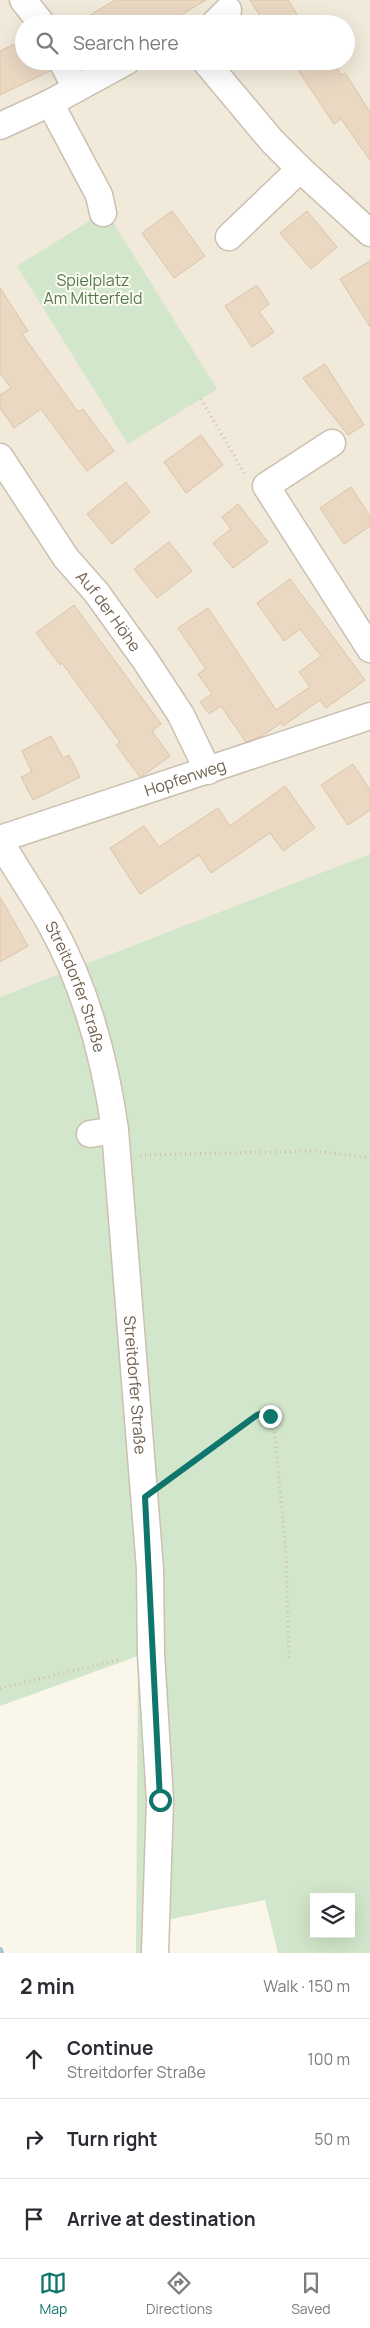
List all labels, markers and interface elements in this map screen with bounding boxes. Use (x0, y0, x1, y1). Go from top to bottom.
search box (15, 15, 355, 70)
icon: search (33, 29, 61, 57)
text: Search here (73, 30, 179, 56)
park label: Spielplatz Am Mitterfeld (44, 269, 143, 309)
street label: Auf der Höhe (71, 566, 146, 656)
street label: Hopfenweg (141, 754, 229, 801)
street label: Streitdorfer Straße (40, 917, 111, 1054)
street label: Streitdorfer Straße (119, 1315, 152, 1455)
route end (259, 1405, 282, 1428)
route start (149, 1789, 172, 1812)
map controls (310, 1893, 355, 1938)
button: layers (310, 1893, 355, 1938)
text: 2 min (20, 1972, 75, 2000)
text: Walk · 150 m (263, 1975, 350, 1997)
text: Continue (67, 2035, 153, 2061)
icon: ahead (20, 2045, 48, 2073)
text: 100 m (307, 2048, 350, 2070)
text: Streitdorfer Straße (67, 2061, 206, 2083)
icon: right (20, 2125, 48, 2153)
text: Turn right (67, 2126, 157, 2152)
text: 50 m (314, 2128, 350, 2150)
icon: arrive (20, 2205, 48, 2233)
text: Arrive at destination (67, 2206, 256, 2232)
tab: Map (39, 2269, 67, 2318)
tab: Directions (146, 2269, 212, 2318)
tab: Saved (291, 2269, 331, 2318)

